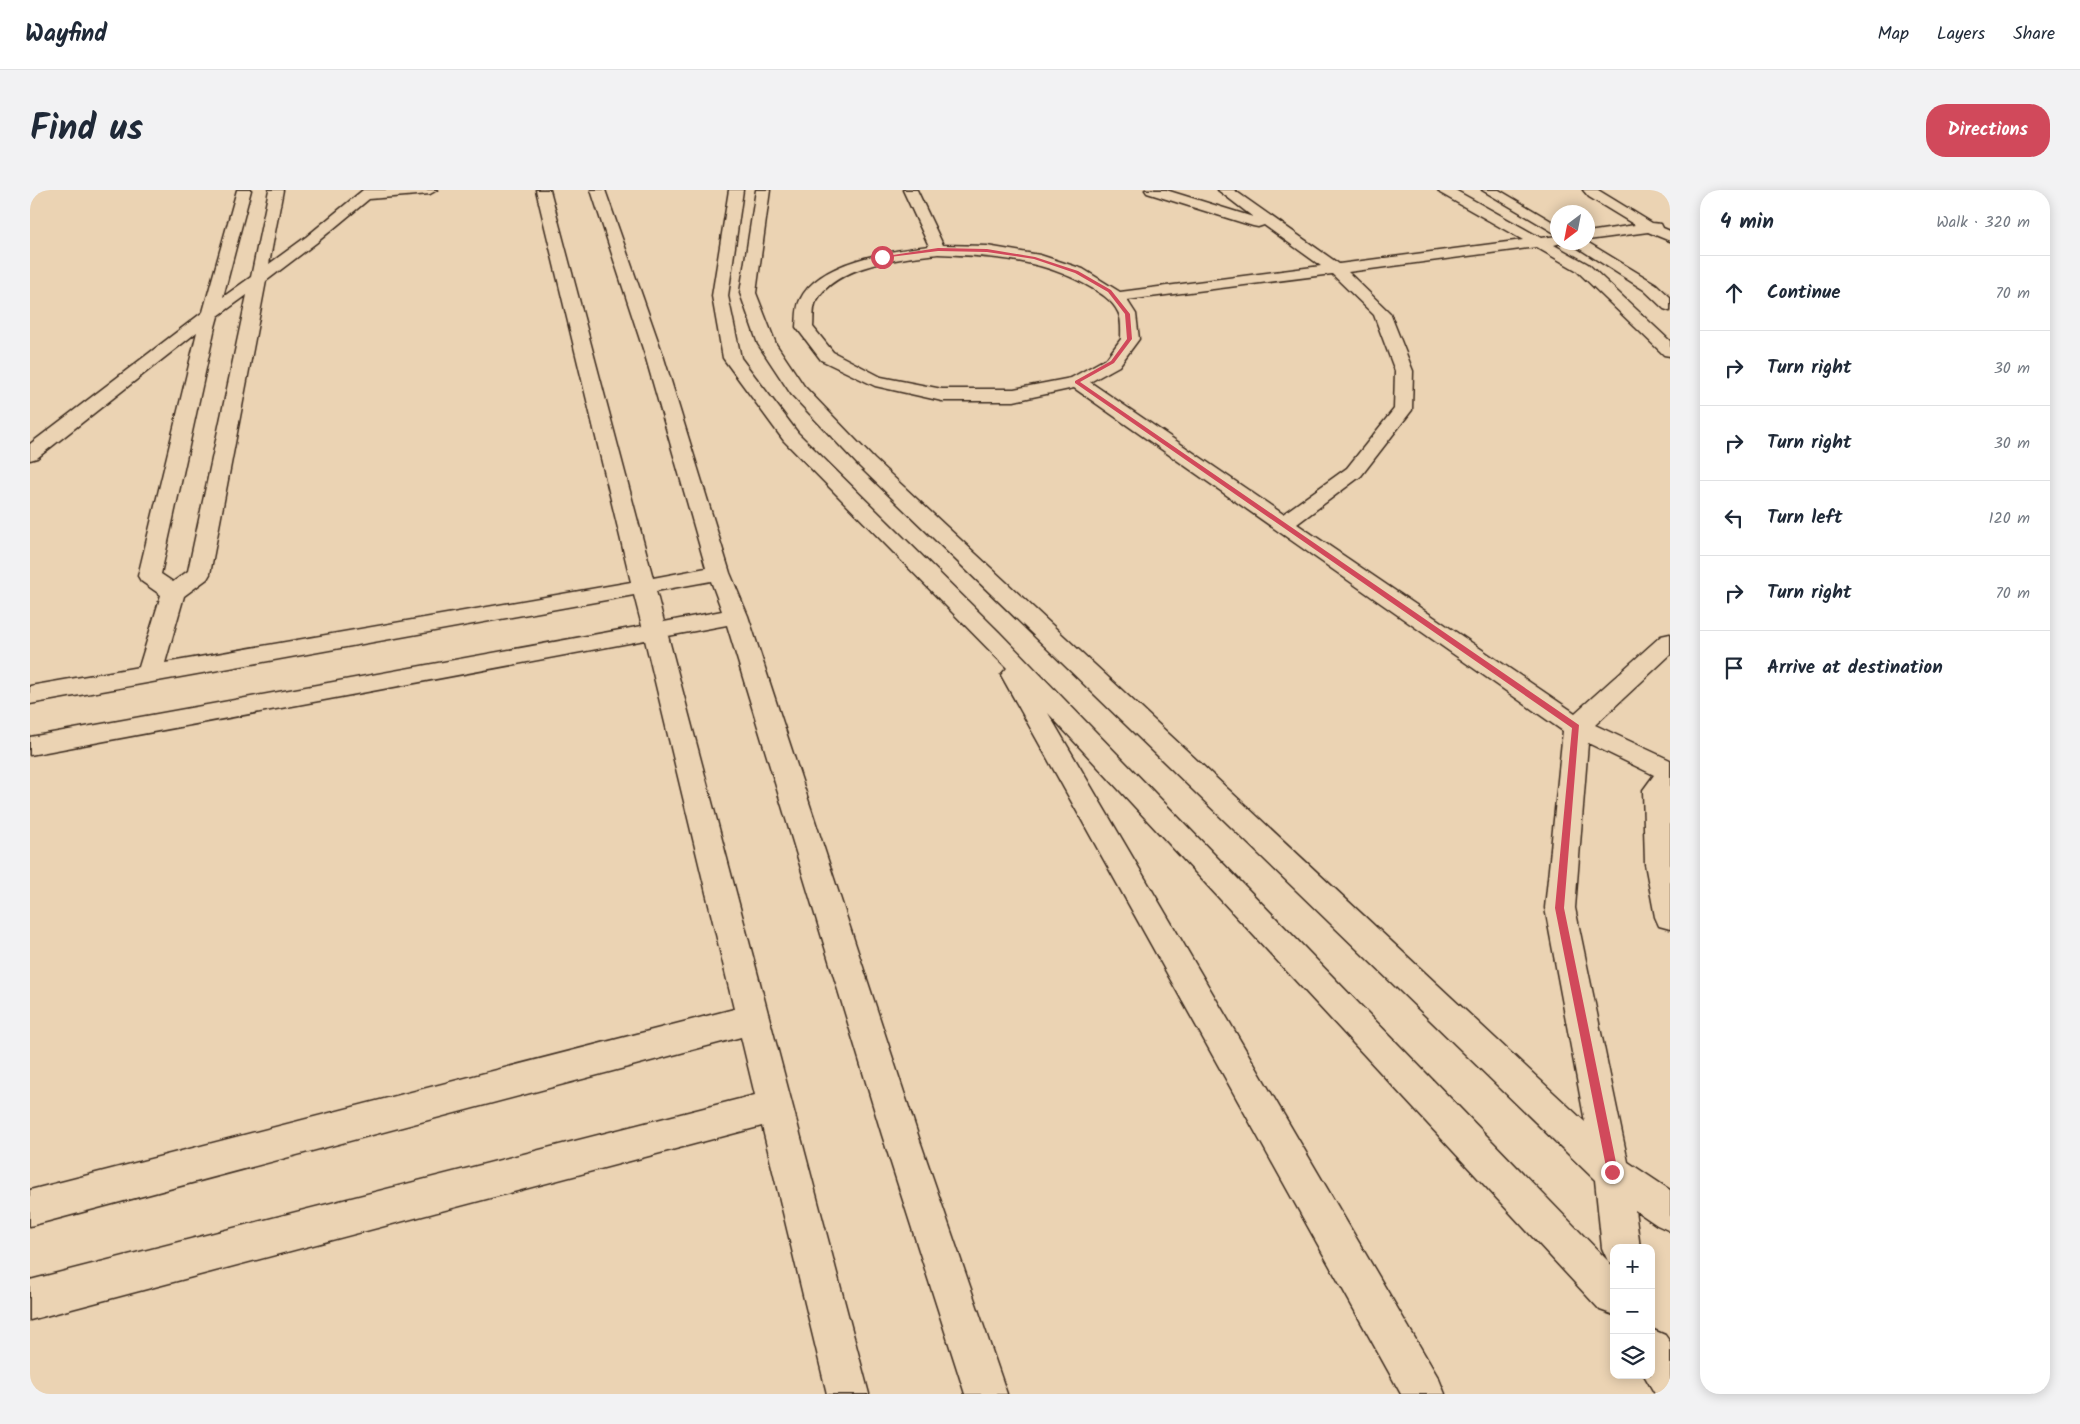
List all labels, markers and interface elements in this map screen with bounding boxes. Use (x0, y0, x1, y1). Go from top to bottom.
text: Wayfind (25, 15, 107, 54)
text: Map (1878, 20, 1909, 49)
text: Layers (1937, 20, 1985, 49)
text: Share (2013, 20, 2055, 49)
text: Find us (30, 102, 143, 158)
button: Directions (1926, 104, 2050, 157)
north arrow (1550, 205, 1595, 250)
text: 4 min (1720, 206, 1774, 239)
text: Walk · 320 m (1936, 210, 2030, 235)
route start (871, 246, 894, 269)
text: Continue (1767, 278, 1840, 308)
icon: ahead (1720, 279, 1748, 307)
text: 70 m (1995, 281, 2030, 306)
text: Turn right (1767, 353, 1852, 383)
icon: right (1720, 354, 1748, 382)
text: 30 m (1994, 356, 2030, 381)
text: Turn right (1767, 428, 1852, 458)
icon: right (1720, 429, 1748, 457)
text: 30 m (1994, 431, 2030, 456)
text: Turn left (1767, 503, 1842, 533)
icon: left (1720, 504, 1748, 532)
text: 120 m (1989, 506, 2030, 531)
text: Turn right (1767, 578, 1852, 608)
icon: right (1720, 579, 1748, 607)
text: 70 m (1995, 581, 2030, 606)
text: Arrive at destination (1767, 653, 1943, 683)
icon: arrive (1720, 654, 1748, 682)
route end (1601, 1161, 1624, 1184)
map controls (1610, 1244, 1655, 1379)
button: + (1610, 1244, 1655, 1289)
button: − (1610, 1289, 1655, 1334)
button: layers (1610, 1334, 1655, 1379)

